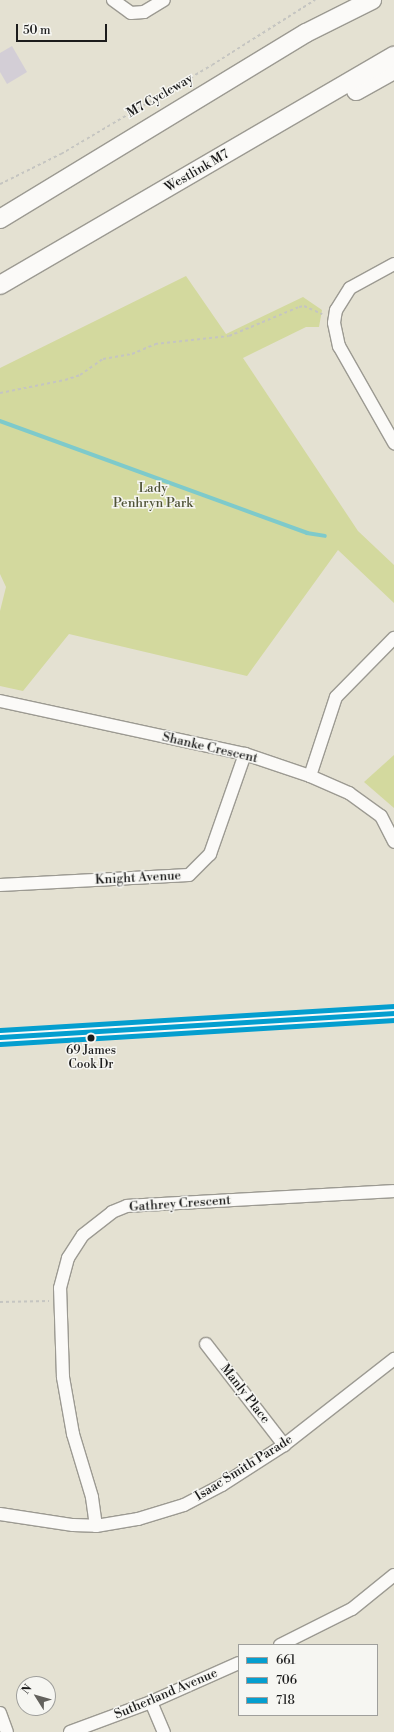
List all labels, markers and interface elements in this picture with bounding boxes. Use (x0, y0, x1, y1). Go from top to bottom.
scale bar (18, 16, 109, 42)
text: 50 m (23, 23, 51, 38)
street label: M7 Cycleway (124, 71, 196, 121)
street label: Westlink M7 (162, 146, 232, 196)
park label: Lady Penhryn Park (113, 481, 193, 512)
street label: Shanke Crescent (161, 729, 259, 767)
street label: Knight Avenue (95, 868, 181, 888)
marker: 69 James Cook Dr (86, 1033, 96, 1043)
place label: 69 James Cook Dr (66, 1044, 116, 1072)
street label: Gathrey Crescent (129, 1193, 231, 1215)
street label: Manly Place (217, 1361, 273, 1427)
street label: Isaac Smith Parade (192, 1432, 296, 1504)
legend (238, 1644, 378, 1716)
text: 661 (276, 1653, 295, 1668)
street label: Sutherland Avenue (112, 1665, 220, 1723)
text: 706 (276, 1673, 297, 1688)
north arrow (16, 1676, 56, 1716)
text: N (19, 1682, 35, 1697)
text: 718 (276, 1693, 295, 1708)

